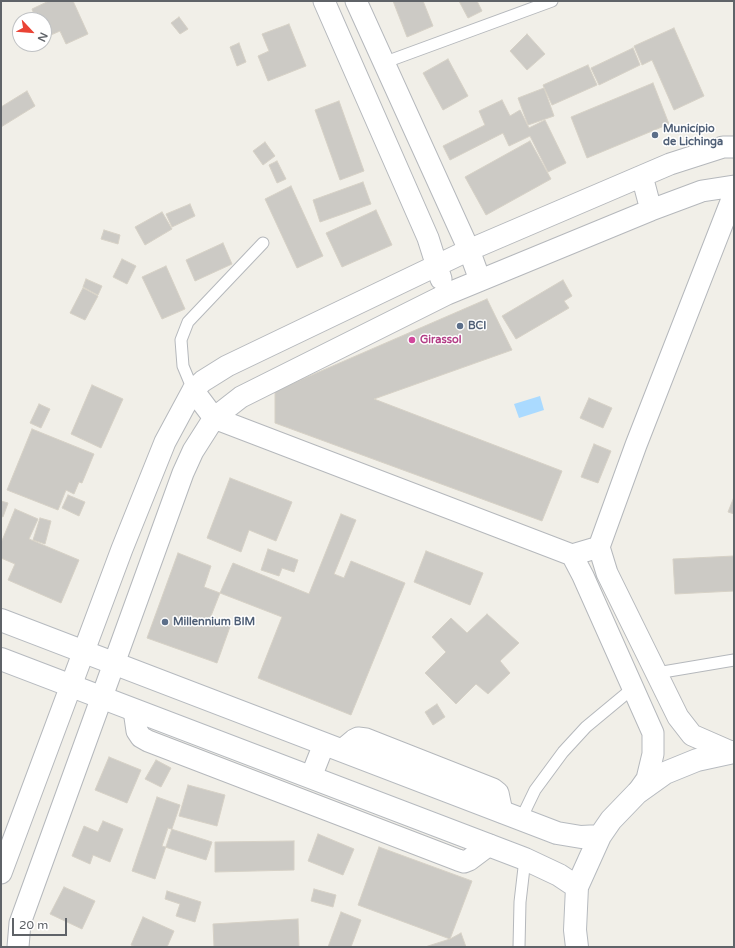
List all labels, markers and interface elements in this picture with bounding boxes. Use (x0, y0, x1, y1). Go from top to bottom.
north arrow (12, 12, 52, 52)
text: N (35, 30, 50, 44)
place label: Município de Lichinga (663, 122, 723, 148)
marker: Município de Lichinga (650, 130, 660, 140)
place label: BCI (468, 319, 486, 333)
marker: BCI (455, 321, 465, 331)
place label: Girassol (420, 333, 461, 347)
marker: Girassol (407, 335, 417, 345)
place label: Millennium BIM (173, 615, 255, 629)
marker: Millennium BIM (160, 617, 170, 627)
scale bar (14, 910, 69, 936)
text: 20 m (19, 918, 48, 932)

